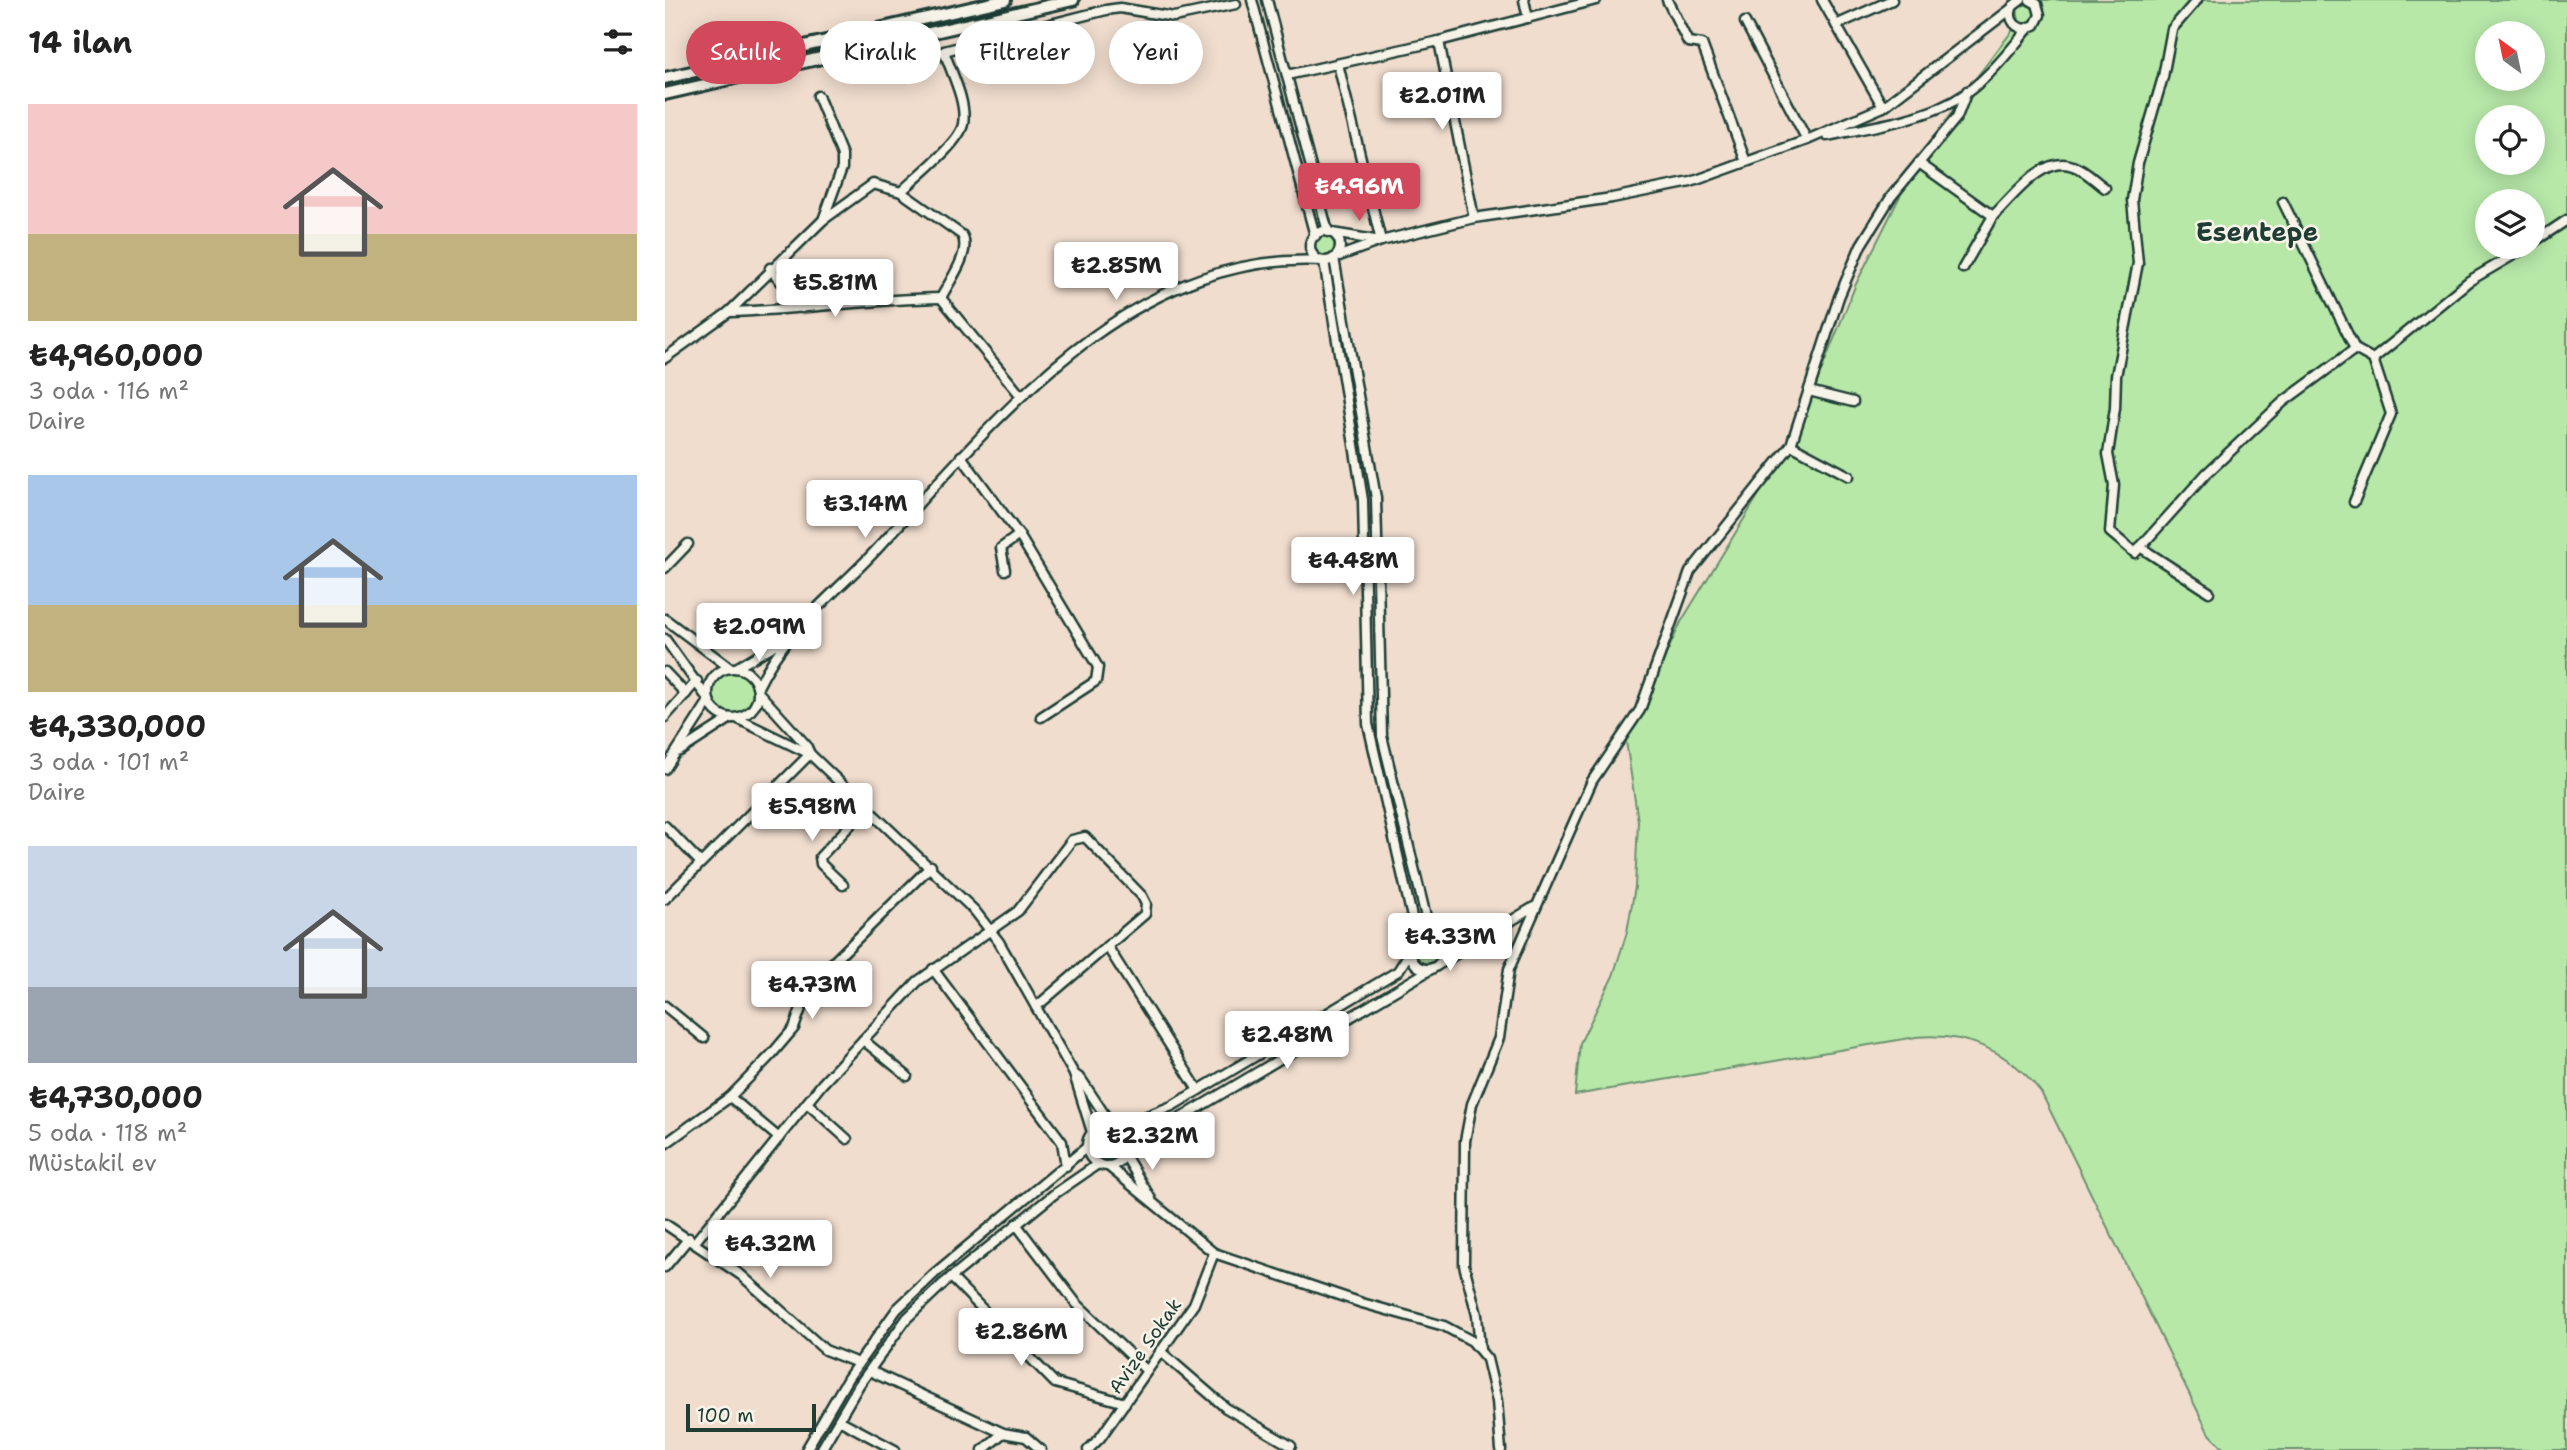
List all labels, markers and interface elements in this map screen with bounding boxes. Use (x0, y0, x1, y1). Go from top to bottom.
chip: Satılık (686, 21, 806, 84)
chip: Kiralık (820, 21, 941, 84)
chip: Filtreler (955, 21, 1095, 84)
chip: Yeni (1109, 21, 1203, 84)
north arrow (2475, 21, 2545, 91)
map controls (2475, 21, 2545, 259)
text: 14 ilan (28, 22, 132, 63)
icon: filters (599, 23, 637, 61)
pin: ₺2.01M (1385, 72, 1499, 132)
text: ₺2.01M (1399, 80, 1486, 110)
button: locate (2475, 105, 2545, 175)
icon: home (270, 149, 396, 275)
pin: ₺4.96M (1302, 164, 1416, 223)
text: ₺4.96M (1314, 171, 1404, 201)
button: layers (2475, 189, 2545, 259)
district label: Esentepe (2196, 214, 2318, 249)
pin: ₺2.85M (1059, 243, 1173, 302)
text: ₺2.85M (1070, 250, 1162, 280)
pin: ₺5.81M (778, 260, 892, 319)
text: ₺5.81M (792, 267, 878, 297)
text: ₺4,960,000 (28, 335, 204, 376)
text: 3 oda · 116 m² (28, 376, 189, 406)
text: Daire (28, 406, 86, 436)
pin: ₺3.14M (808, 480, 922, 540)
text: ₺3.14M (822, 488, 908, 518)
icon: home (270, 520, 396, 646)
pin: ₺4.48M (1296, 538, 1410, 597)
text: ₺4.48M (1307, 545, 1399, 575)
pin: ₺2.09M (702, 604, 816, 663)
text: ₺2.09M (712, 611, 806, 641)
text: ₺4,330,000 (28, 706, 206, 747)
text: 3 oda · 101 m² (28, 747, 189, 777)
text: Daire (28, 777, 86, 807)
pin: ₺5.98M (755, 784, 869, 843)
text: ₺5.98M (768, 791, 856, 821)
icon: home (270, 891, 396, 1017)
pin: ₺4.33M (1393, 914, 1507, 973)
text: ₺4.33M (1404, 921, 1496, 951)
pin: ₺4.73M (755, 962, 869, 1021)
text: ₺4.73M (767, 969, 857, 999)
pin: ₺2.48M (1230, 1012, 1344, 1071)
text: ₺2.48M (1241, 1019, 1333, 1049)
text: ₺4,730,000 (28, 1077, 203, 1118)
pin: ₺2.32M (1095, 1112, 1209, 1172)
text: 5 oda · 118 m² (28, 1118, 187, 1148)
text: ₺2.32M (1106, 1120, 1198, 1150)
text: Müstakil ev (28, 1148, 157, 1178)
pin: ₺4.32M (713, 1220, 827, 1280)
text: ₺4.32M (724, 1228, 816, 1258)
street label: Avize Sokak (1103, 1293, 1187, 1399)
pin: ₺2.86M (964, 1308, 1078, 1368)
text: ₺2.86M (974, 1316, 1068, 1346)
scale bar (686, 1401, 815, 1433)
text: 100 m (697, 1403, 754, 1428)

